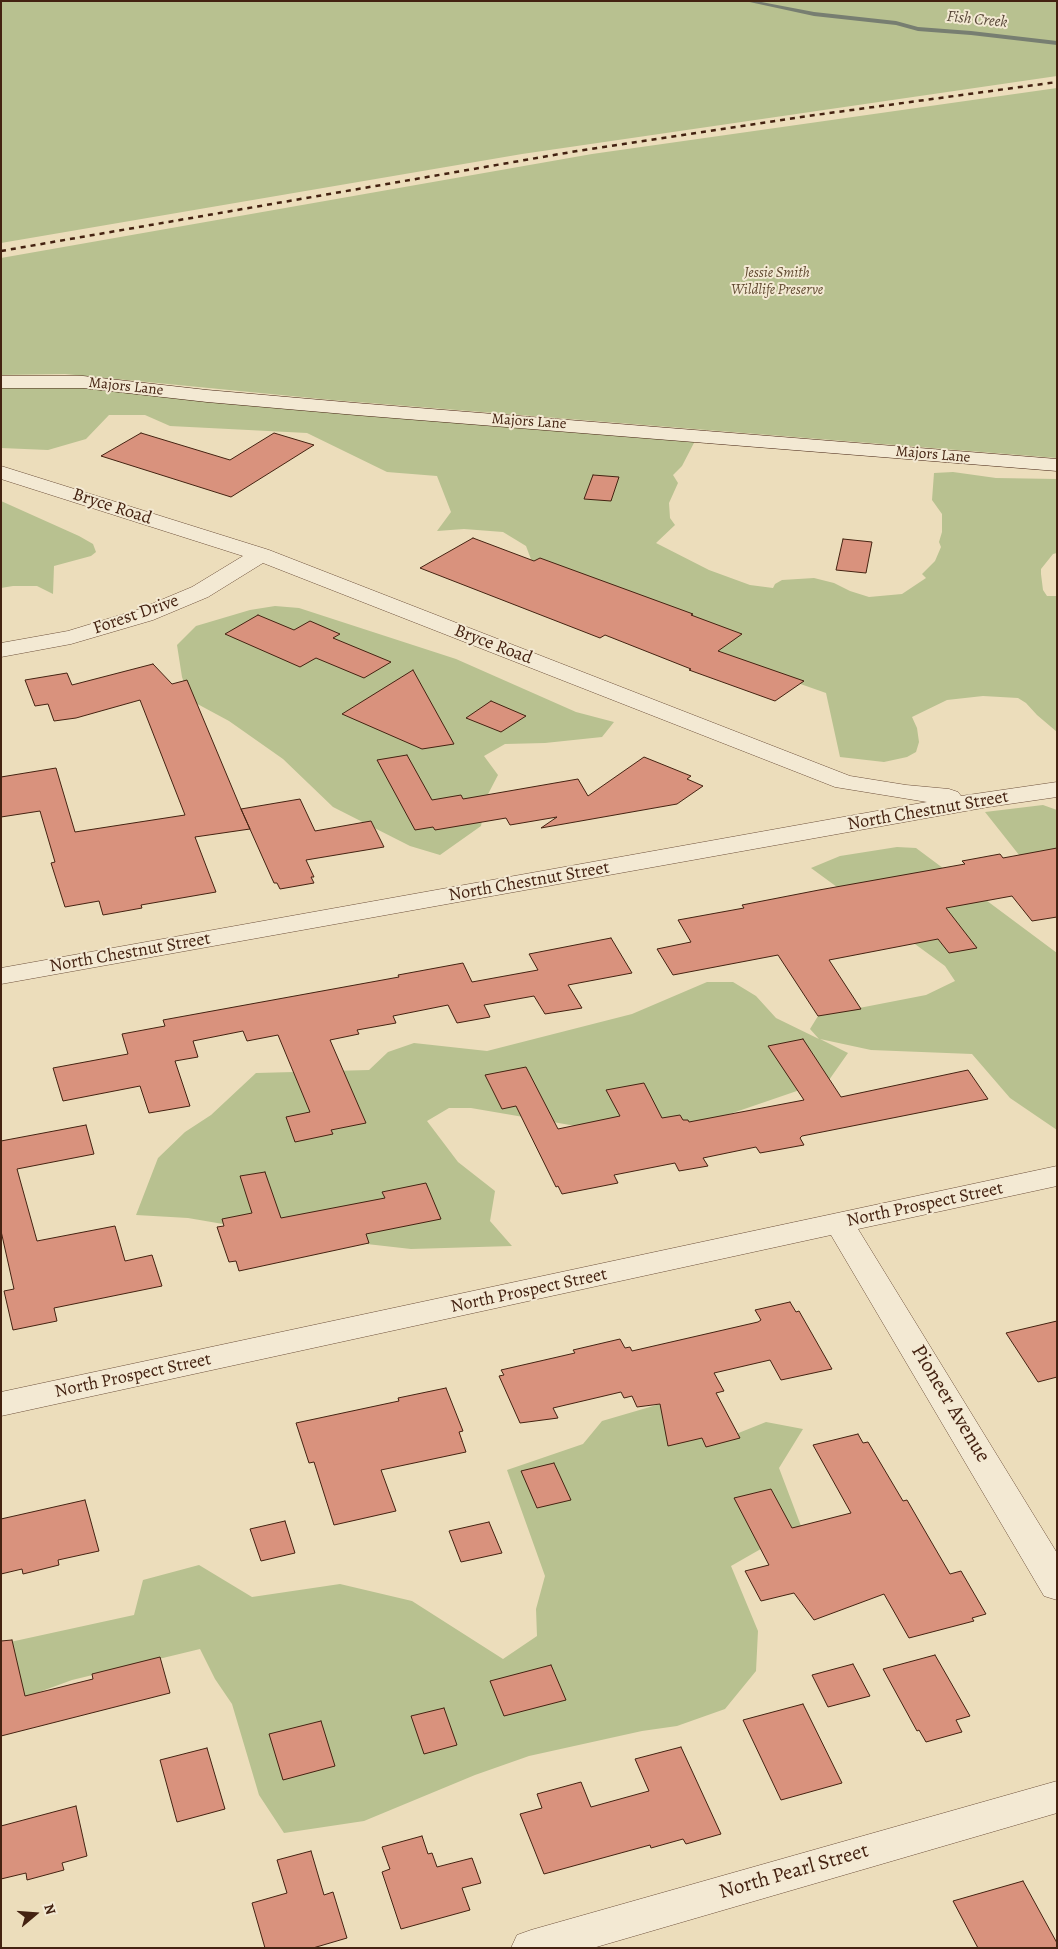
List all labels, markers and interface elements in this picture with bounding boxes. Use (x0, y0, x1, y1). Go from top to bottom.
water label: Fish Creek (946, 7, 1008, 33)
park label: Jessie Smith Wildlife Preserve (731, 264, 823, 299)
street label: Majors Lane (88, 374, 164, 400)
street label: Majors Lane (491, 410, 567, 434)
street label: Majors Lane (895, 443, 971, 467)
street label: Bryce Road (70, 484, 154, 530)
street label: Forest Drive (90, 590, 182, 640)
street label: Bryce Road (451, 620, 535, 670)
street label: North Chestnut Street (846, 786, 1010, 836)
street label: North Chestnut Street (447, 857, 611, 907)
street label: North Chestnut Street (48, 928, 212, 978)
street label: North Prospect Street (845, 1178, 1005, 1232)
street label: North Prospect Street (449, 1264, 609, 1318)
street label: Pioneer Avenue (905, 1341, 995, 1467)
street label: North Prospect Street (53, 1349, 213, 1403)
street label: North Pearl Street (716, 1839, 872, 1905)
north arrow (10, 1889, 60, 1939)
text: N (39, 1901, 60, 1917)

